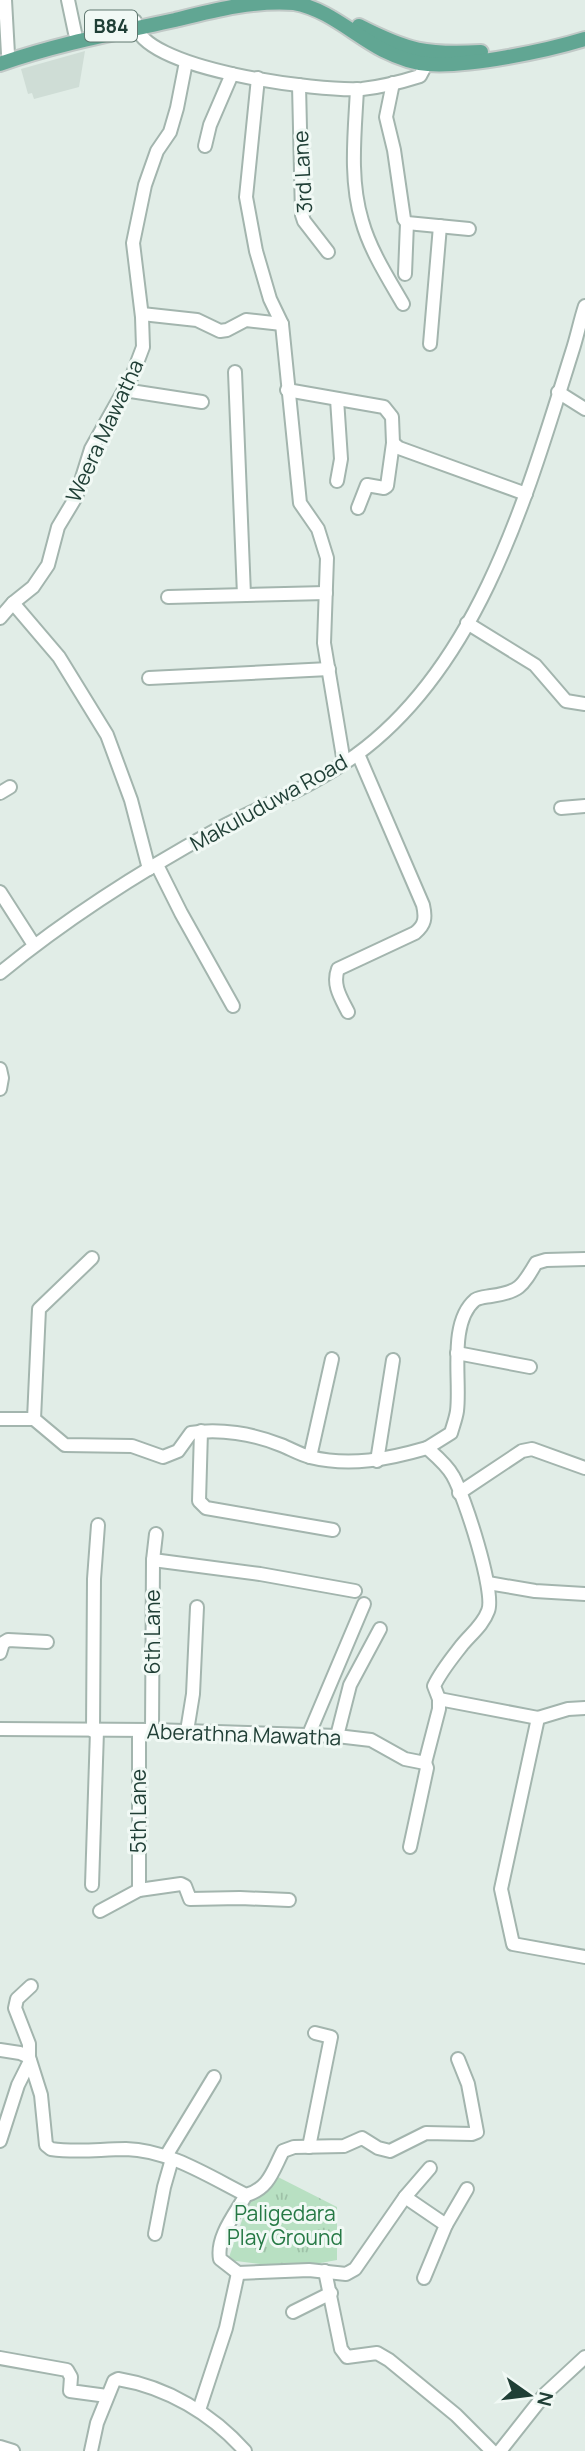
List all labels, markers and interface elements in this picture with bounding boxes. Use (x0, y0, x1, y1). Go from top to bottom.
road number: B84 (85, 10, 137, 42)
street label: 3rd Lane (286, 130, 318, 214)
street label: Weera Mawatha (59, 355, 149, 507)
street label: Makuluduwa Road (185, 747, 352, 857)
street label: 6th Lane (138, 1589, 166, 1675)
street label: Aberathna Mawatha (146, 1717, 342, 1751)
street label: 5th Lane (124, 1769, 152, 1853)
park label: Paligedara Play Ground (227, 2199, 343, 2251)
north arrow (494, 2360, 564, 2430)
text: N (531, 2389, 560, 2409)

